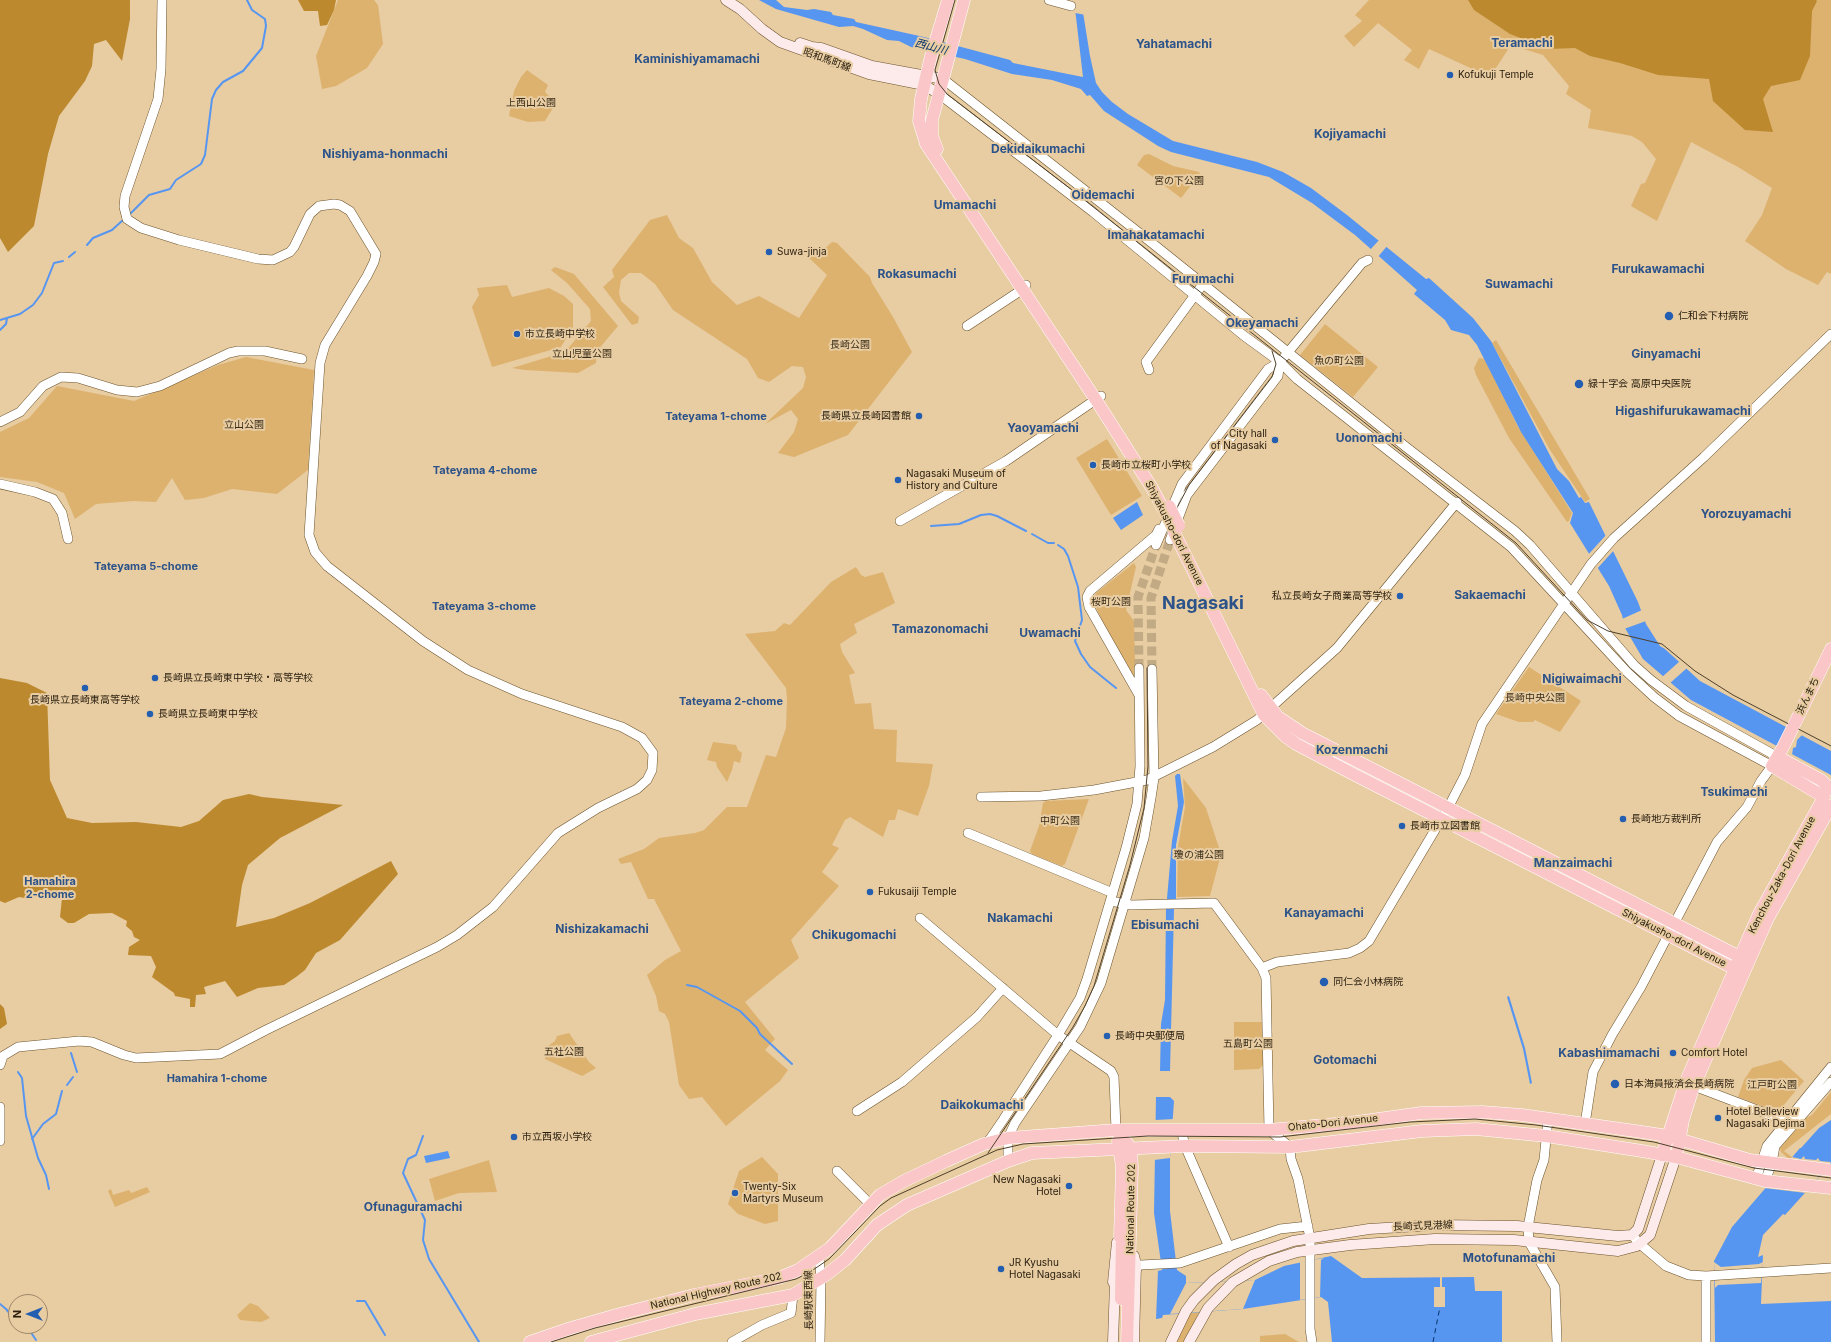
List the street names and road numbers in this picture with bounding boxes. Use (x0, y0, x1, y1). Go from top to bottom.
street label: 昭和馬町線 (801, 46, 853, 74)
street label: Shiyakusho-dori Avenue (1142, 479, 1206, 587)
street label: 浜んまち (1794, 675, 1822, 717)
street label: Kenchou-Zaka-Dori Avenue (1746, 814, 1818, 936)
street label: Shiyakusho-dori Avenue (1620, 906, 1728, 970)
street label: Ohato-Dori Avenue (1287, 1112, 1379, 1134)
street label: National Route 202 (1124, 1164, 1138, 1254)
street label: 長崎式見港線 (1393, 1219, 1453, 1233)
street label: National Highway Route 202 (649, 1270, 783, 1312)
street label: 長崎駅東西線 (802, 1270, 816, 1330)

